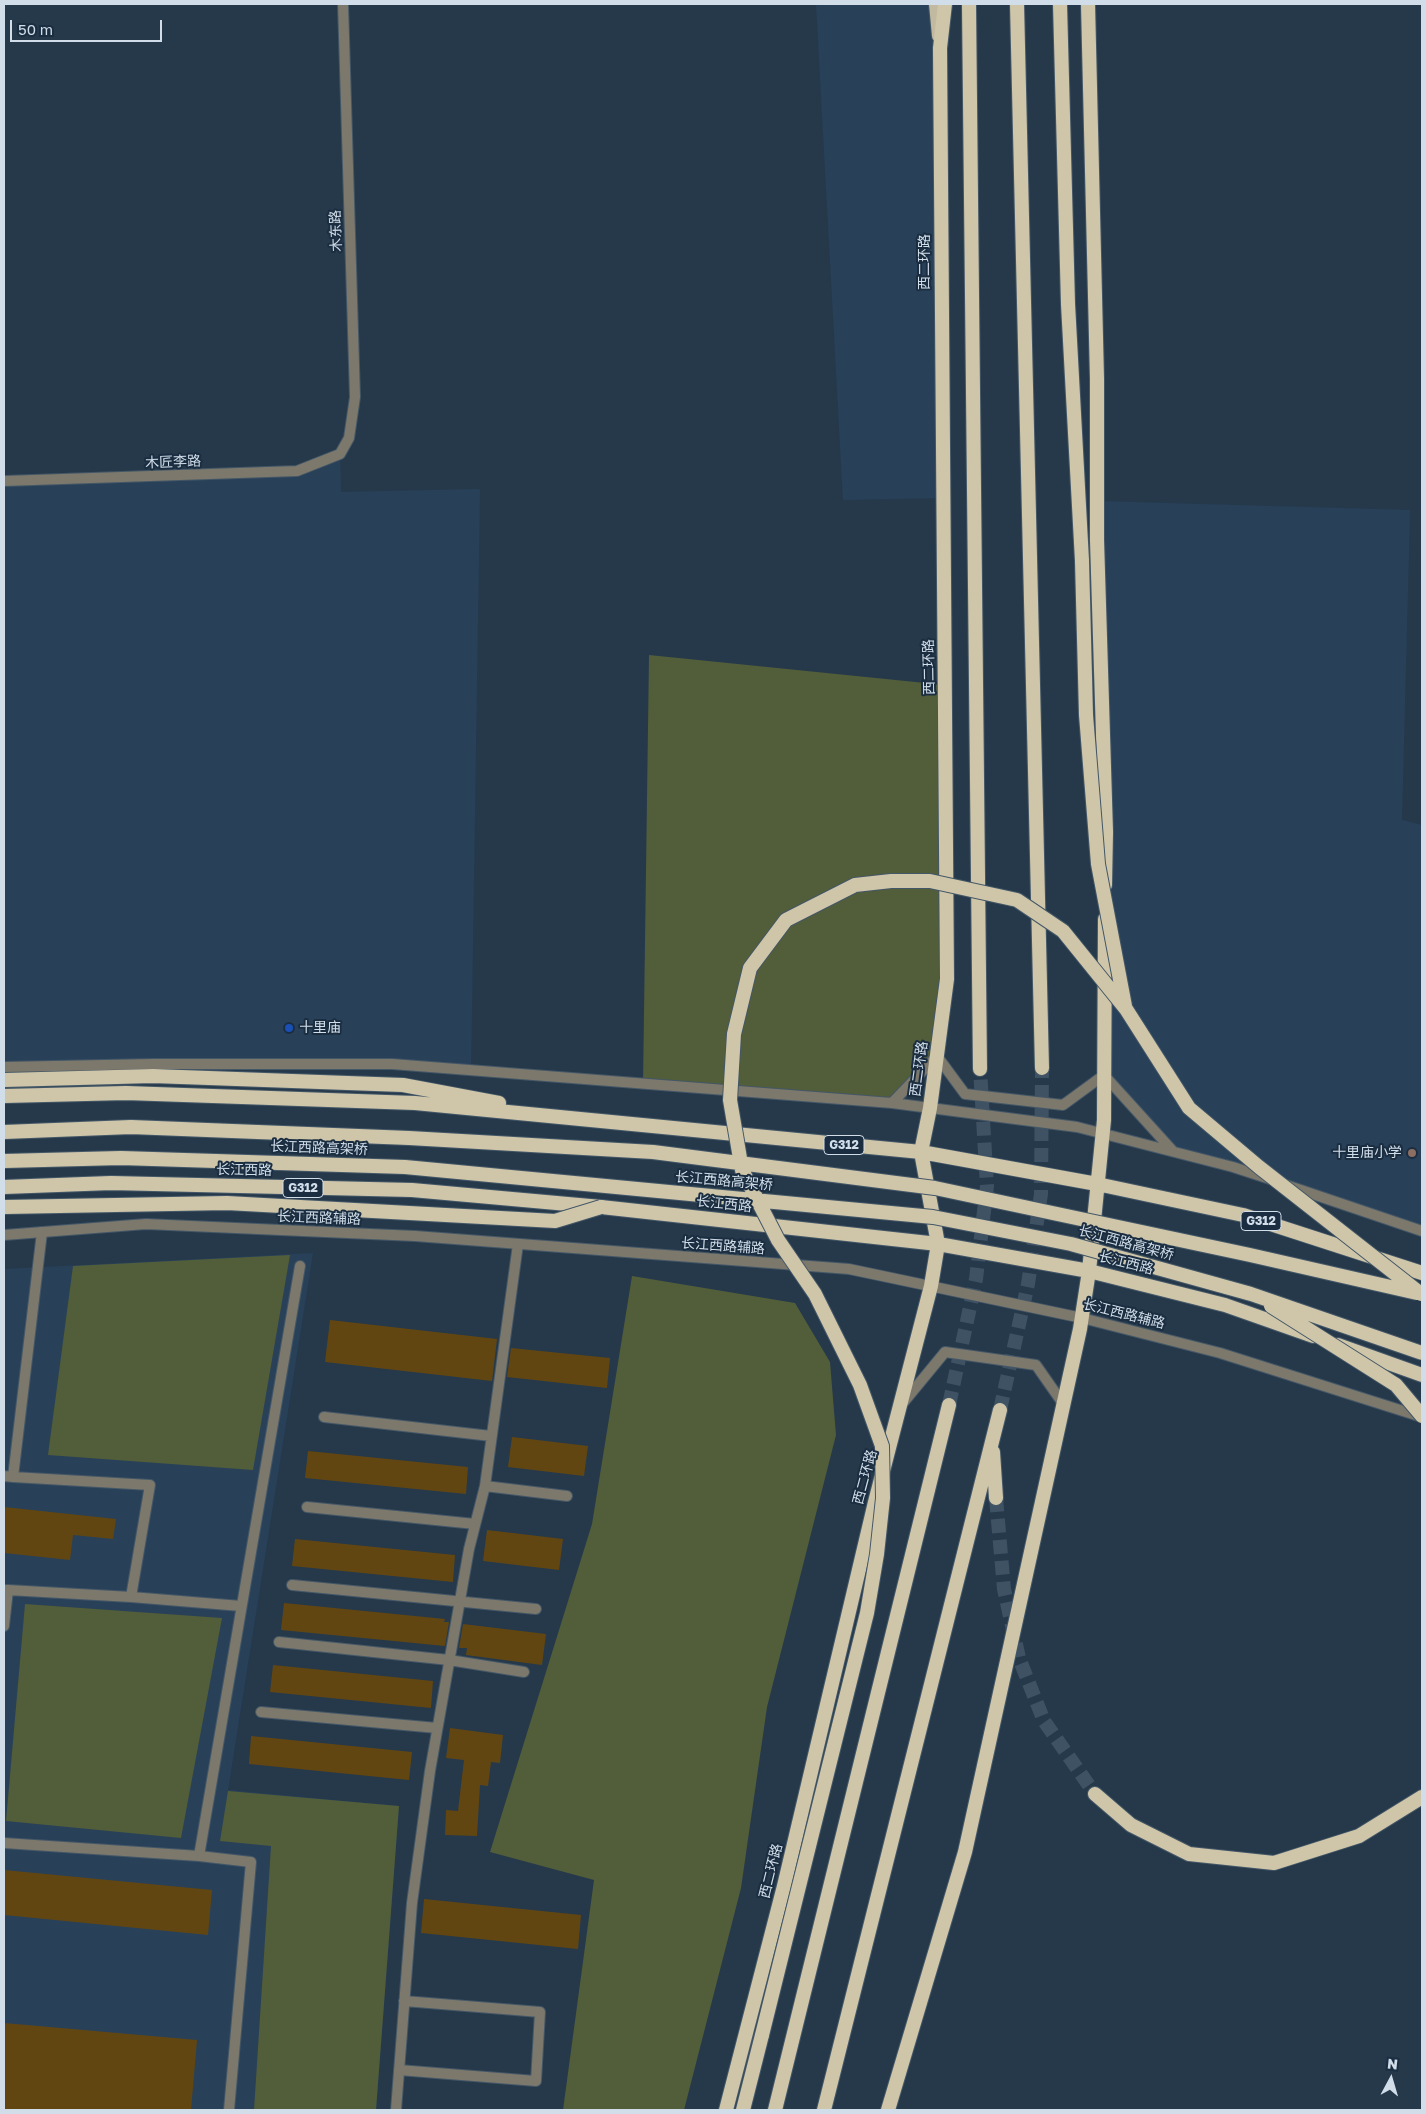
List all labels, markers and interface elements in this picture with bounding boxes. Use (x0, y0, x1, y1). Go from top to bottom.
scale bar (12, 10, 165, 42)
text: 50 m (18, 20, 53, 38)
street label: 木东路 (327, 210, 345, 252)
street label: 西二环路 (917, 234, 933, 290)
street label: 木匠李路 (145, 453, 201, 471)
street label: 西二环路 (920, 639, 938, 695)
place label: 十里庙 (299, 1020, 341, 1036)
marker: 十里庙 (283, 1022, 295, 1034)
street label: 西二环路 (907, 1040, 931, 1098)
road number: G312 (824, 1136, 864, 1154)
street label: 长江西路高架桥 (270, 1138, 368, 1158)
place label: 十里庙小学 (1332, 1145, 1402, 1161)
marker: 十里庙小学 (1406, 1147, 1418, 1159)
street label: 长江西路 (216, 1161, 272, 1179)
street label: 长江西路高架桥 (674, 1168, 774, 1194)
road number: G312 (283, 1178, 323, 1198)
street label: 长江西路 (695, 1193, 753, 1215)
street label: 长江西路辅路 (277, 1208, 361, 1228)
road number: G312 (1241, 1212, 1281, 1230)
street label: 长江西路高架桥 (1076, 1222, 1176, 1264)
street label: 长江西路辅路 (681, 1235, 765, 1257)
street label: 长江西路 (1097, 1248, 1155, 1278)
street label: 长江西路辅路 (1081, 1296, 1167, 1332)
street label: 西二环路 (850, 1448, 880, 1506)
street label: 西二环路 (756, 1842, 786, 1900)
north arrow (1366, 2054, 1416, 2104)
text: N (1386, 2055, 1399, 2073)

